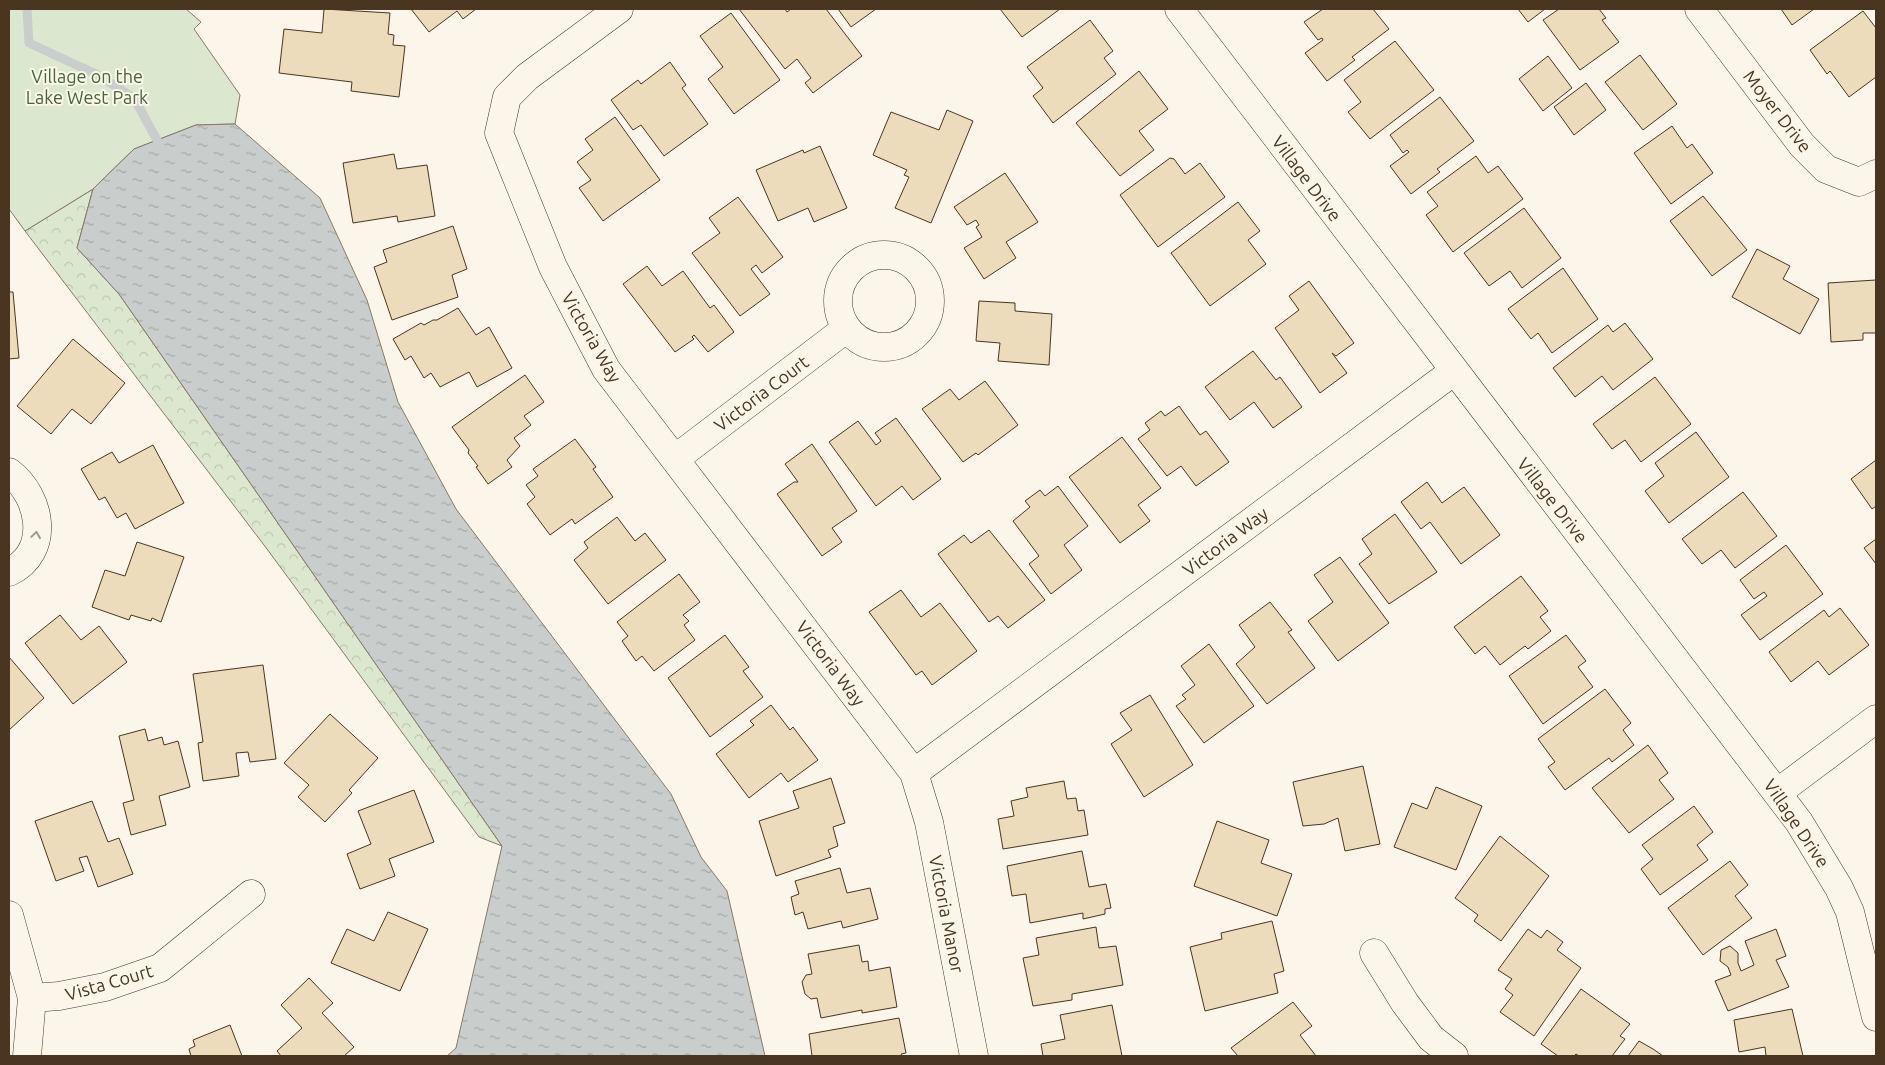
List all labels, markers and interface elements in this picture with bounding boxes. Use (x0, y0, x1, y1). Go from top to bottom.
park label: Village on the Lake West Park (26, 66, 148, 107)
street label: Moyer Drive (1740, 66, 1816, 156)
street label: Village Drive (1268, 131, 1346, 225)
street label: Victoria Way (558, 288, 626, 386)
street label: Victoria Court (710, 351, 812, 435)
street label: Village Drive (1514, 454, 1592, 546)
street label: Victoria Way (1179, 502, 1272, 579)
one-way arrow (31, 531, 41, 540)
street label: Victoria Way (793, 617, 870, 710)
street label: Village Drive (1760, 775, 1834, 871)
street label: Victoria Manor (926, 853, 968, 975)
street label: Vista Court (63, 960, 155, 1004)

